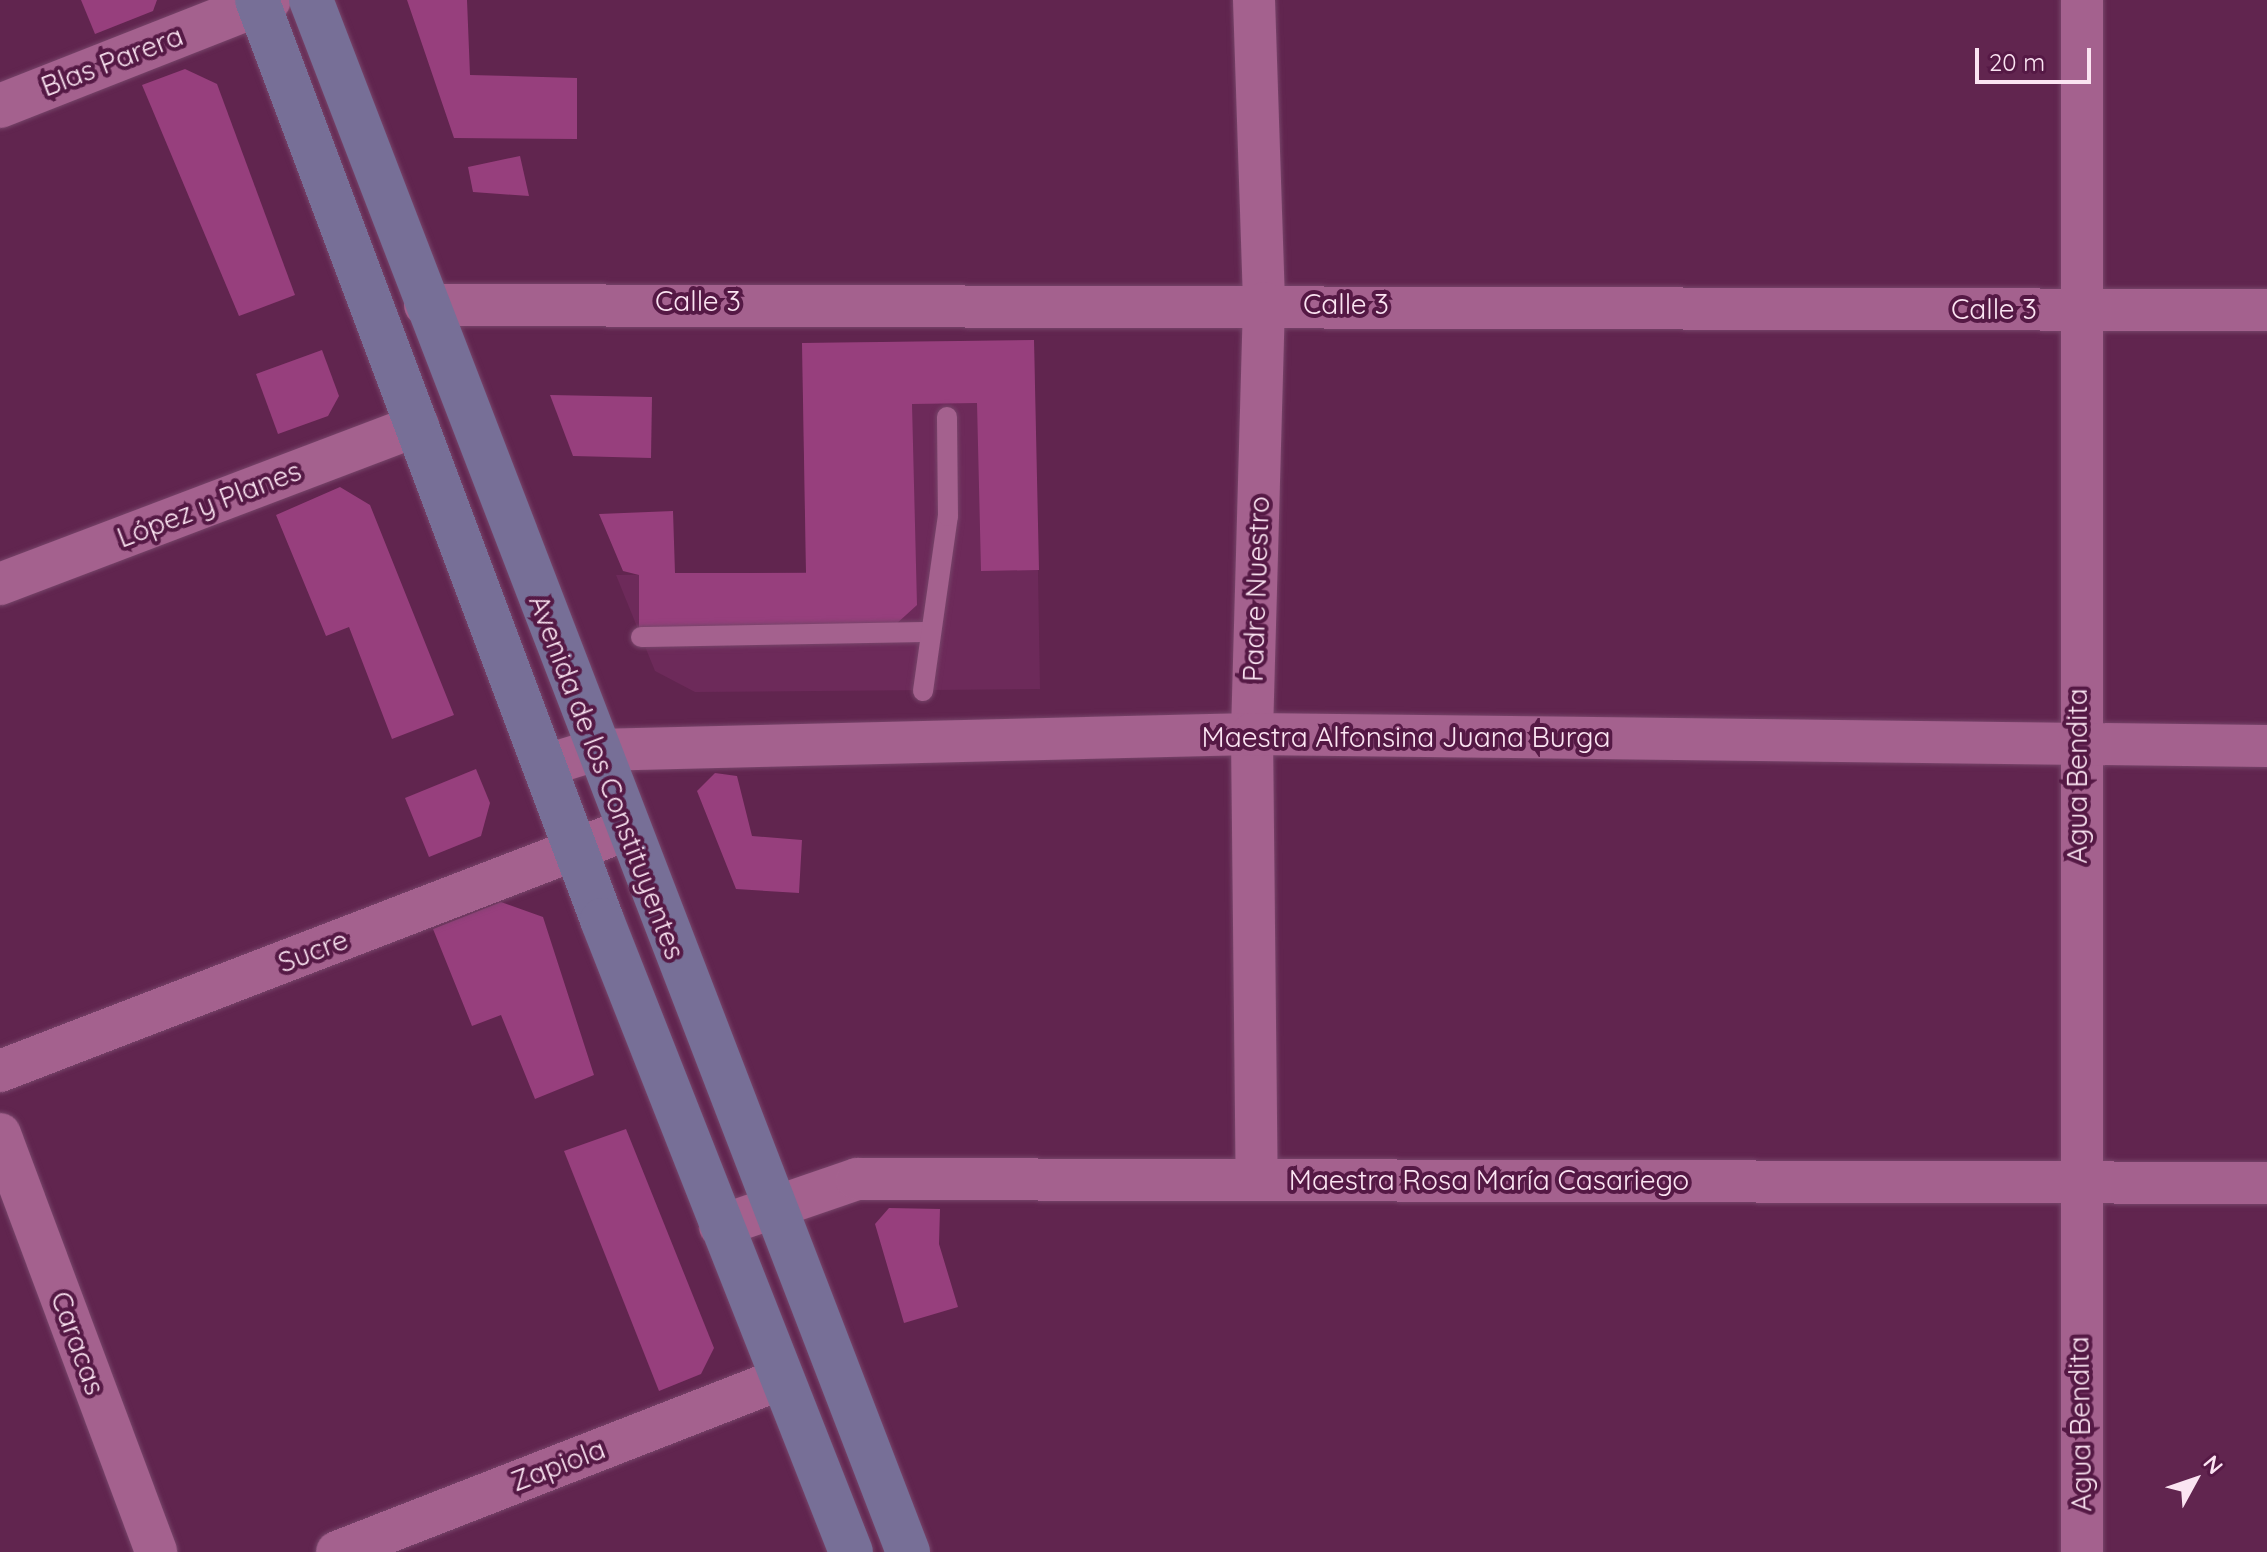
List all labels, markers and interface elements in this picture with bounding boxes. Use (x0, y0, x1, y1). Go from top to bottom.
street label: Blas Parera (36, 19, 188, 103)
scale bar (1979, 32, 2095, 82)
text: 20 m (1989, 47, 2045, 77)
street label: Calle 3 (655, 284, 741, 318)
street label: Calle 3 (1303, 287, 1389, 321)
street label: Calle 3 (1951, 292, 2037, 326)
street label: López y Planes (112, 453, 306, 555)
street label: Padre Nuestro (1236, 495, 1276, 683)
street label: Avenida de los Constituyentes (522, 590, 692, 964)
street label: Agua Bendita (2060, 688, 2094, 864)
street label: Maestra Alfonsina Juana Burga (1202, 720, 1610, 754)
street label: Sucre (273, 922, 353, 980)
street label: Maestra Rosa María Casariego (1289, 1163, 1689, 1197)
street label: Caracas (44, 1287, 112, 1399)
street label: Agua Bendita (2062, 1336, 2098, 1512)
street label: Zapiola (506, 1432, 610, 1498)
north arrow (2155, 1440, 2235, 1520)
text: N (2197, 1449, 2229, 1480)

